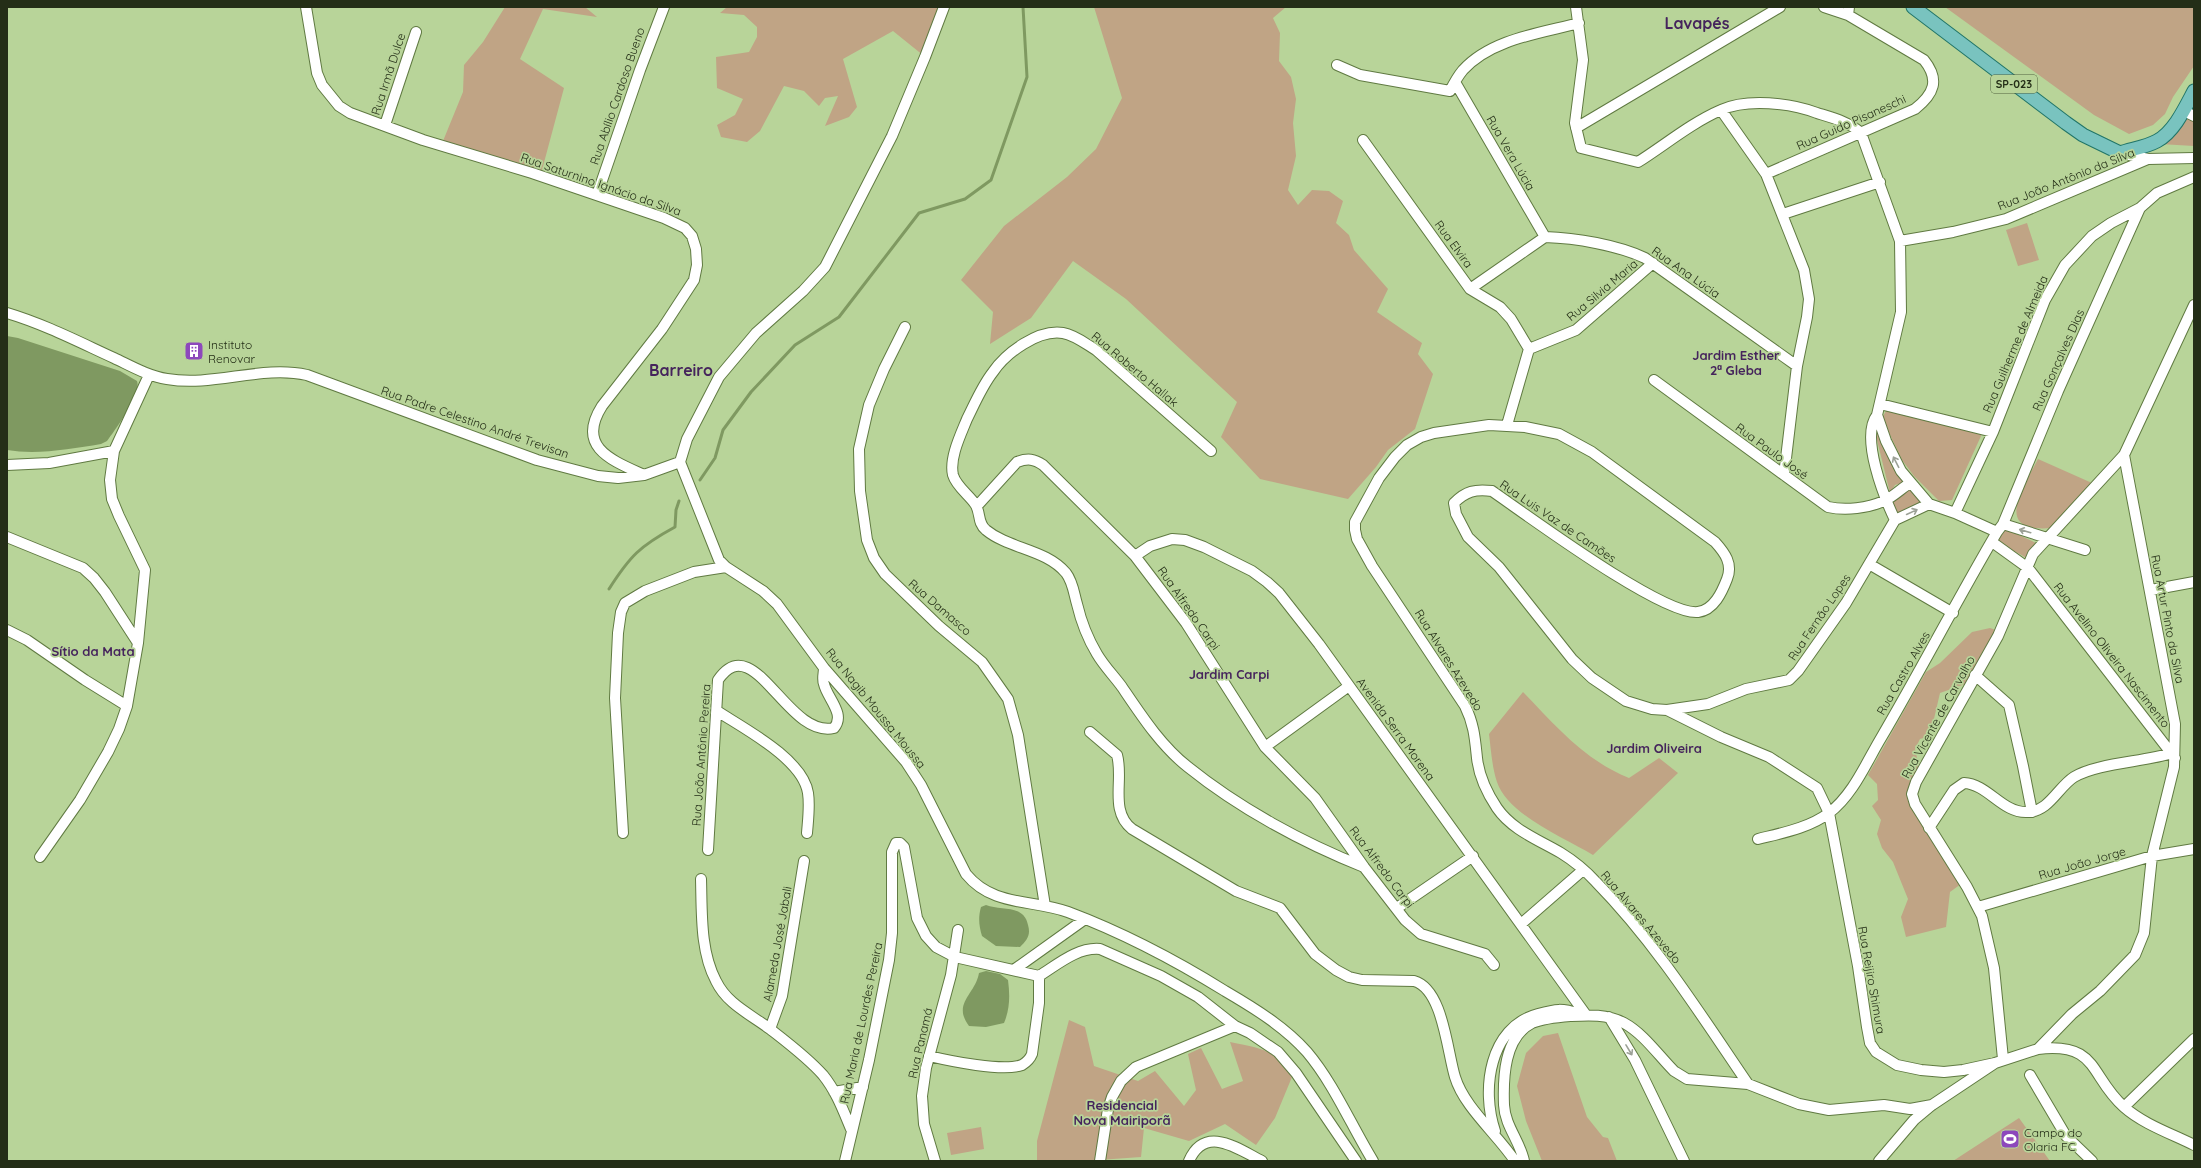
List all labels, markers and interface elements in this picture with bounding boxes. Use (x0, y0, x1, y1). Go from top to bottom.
district label: Lavapés (1664, 13, 1730, 33)
street label: Rua Abílio Cardoso Bueno (586, 25, 648, 167)
street label: Rua Irmã Dulce (368, 31, 408, 117)
road number: SP-023 (1991, 75, 2037, 93)
street label: Rua Guido Pisaneschi (1794, 91, 1908, 153)
street label: Rua Vera Lúcia (1483, 113, 1539, 193)
street label: Rua João Antônio da Silva (1995, 145, 2137, 213)
street label: Rua Saturnino Ignácio da Silva (519, 149, 683, 219)
street label: Rua Elvira (1432, 217, 1476, 271)
street label: Rua Ana Lúcia (1649, 243, 1723, 301)
street label: Rua Silvia Maria (1563, 256, 1641, 324)
street label: Rua Guilherme de Almeida (1979, 273, 2051, 415)
street label: Rua Gonçalves Dias (2029, 306, 2087, 413)
street label: Rua Roberto Hallak (1088, 328, 1182, 410)
place label: Instituto Renovar (208, 337, 255, 366)
building icon: Instituto Renovar (183, 340, 205, 362)
district label: Jardim Esther 2ª Gleba (1692, 347, 1780, 378)
district label: Barreiro (649, 360, 713, 380)
street label: Rua Padre Celestino André Trevisan (379, 383, 571, 461)
street label: Rua Paulo José (1733, 420, 1811, 482)
one-way arrow (1892, 457, 1899, 469)
street label: Rua Luis Vaz de Camões (1497, 476, 1619, 566)
one-way arrow (1906, 508, 1918, 515)
one-way arrow (2019, 527, 2032, 534)
street label: Rua Artur Pinto da Silva (2148, 553, 2188, 685)
street label: Rua Alfredo Carpi (1155, 563, 1223, 653)
street label: Rua Fernão Lopes (1784, 570, 1854, 663)
street label: Rua Damasco (905, 576, 975, 638)
street label: Rua Avelino Oliveira Nascimento (2051, 579, 2173, 731)
street label: Rua Alvares Azevedo (1412, 606, 1486, 714)
street label: Rua Castro Alves (1873, 628, 1933, 717)
district label: Sítio da Mata (51, 643, 135, 659)
street label: Rua Nagib Moussa Moussa (823, 645, 929, 771)
street label: Rua Vicente de Carvalho (1898, 653, 1978, 781)
district label: Jardim Carpi (1189, 666, 1269, 682)
street label: Avenida Serra Morena (1354, 675, 1438, 783)
street label: Rua João Antônio Pereira (689, 683, 713, 827)
district label: Jardim Oliveira (1606, 740, 1702, 756)
street label: Rua Alfredo Carpi (1346, 823, 1418, 911)
street label: Rua João Jorge (2037, 843, 2127, 883)
street label: Rua Alvares Azevedo (1598, 867, 1684, 967)
street label: Alameda José Jabali (759, 885, 795, 1003)
street label: Rua Reijiro Shimura (1855, 925, 1889, 1035)
street label: Rua Maria de Lourdes Pereira (837, 941, 885, 1105)
street label: Rua Panamá (905, 1006, 935, 1080)
one-way arrow (1626, 1044, 1634, 1056)
district label: Residencial Nova Mairiporã (1073, 1097, 1171, 1128)
place label: Campo do Olaria FC (2024, 1125, 2082, 1154)
sports icon: Campo do Olaria FC (1999, 1128, 2021, 1150)

